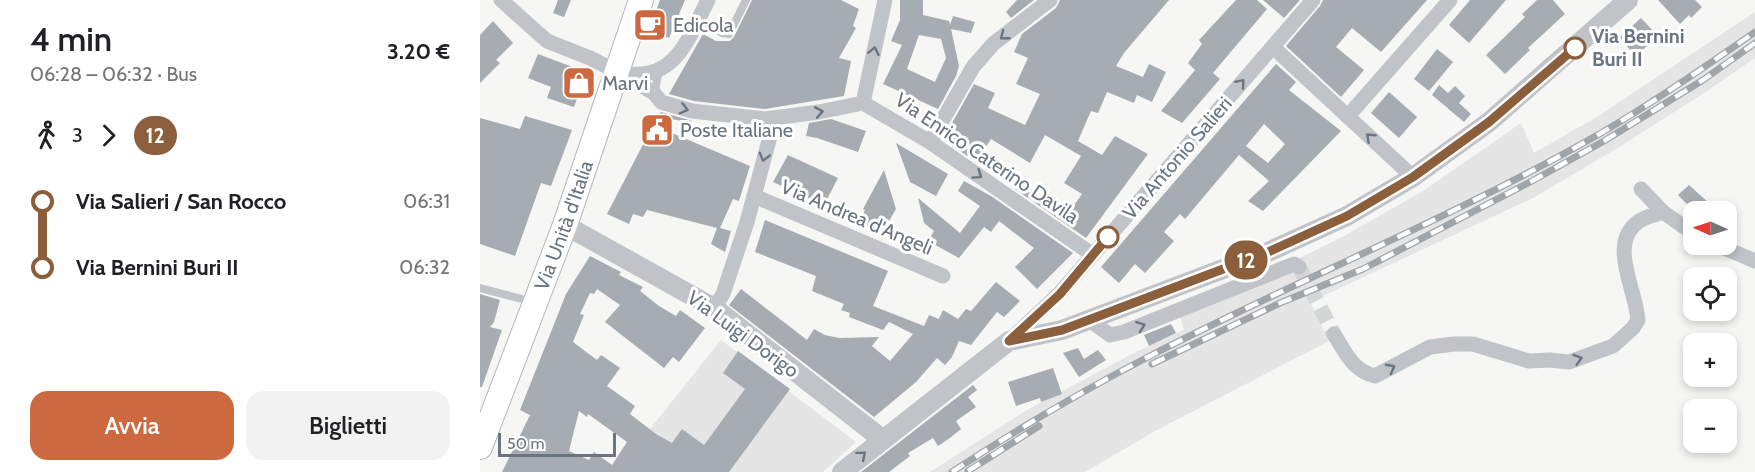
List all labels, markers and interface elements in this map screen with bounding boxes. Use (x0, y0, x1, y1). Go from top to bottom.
cafe icon: Edicola (632, 7, 668, 43)
place label: Edicola (673, 13, 734, 37)
text: 4 min (30, 19, 112, 59)
place label: Via Bernini Buri II (1592, 24, 1685, 71)
one-way arrow (999, 28, 1010, 39)
marker: Via Bernini Buri II (1564, 37, 1586, 59)
text: 3.20 € (387, 38, 450, 65)
one-way arrow (867, 47, 880, 57)
text: 06:28 – 06:32 · Bus (30, 62, 197, 86)
shop icon: Marvi (561, 65, 597, 101)
place label: Marvi (602, 71, 648, 95)
one-way arrow (1234, 79, 1245, 90)
street label: Via Enrico Caterino Davila (891, 88, 1084, 229)
street label: Via Antonio Salieri (1117, 92, 1237, 224)
one-way arrow (679, 101, 689, 114)
one-way arrow (814, 106, 824, 119)
public building icon: Poste Italiane (639, 112, 675, 148)
place label: Poste Italiane (680, 118, 793, 142)
icon: walk (30, 119, 63, 152)
icon: forward (92, 119, 125, 152)
text: 3 (72, 123, 83, 147)
text: 12 (146, 123, 165, 148)
one-way arrow (1367, 133, 1377, 144)
one-way arrow (759, 152, 772, 162)
street label: Via Unità d'Italia (529, 157, 598, 294)
one-way arrow (971, 168, 982, 179)
street label: Via Andrea d'Angeli (777, 174, 937, 260)
text: Via Salieri / San Rocco (76, 188, 286, 215)
text: 06:31 (403, 189, 450, 213)
north arrow (1683, 201, 1737, 255)
map controls (1683, 201, 1737, 453)
unlabelled marker (1097, 226, 1119, 248)
line badge: 12 (1219, 240, 1273, 280)
text: 12 (1237, 248, 1255, 273)
text: Via Bernini Buri II (76, 254, 239, 281)
text: 06:32 (399, 255, 450, 279)
button: locate (1683, 267, 1737, 321)
street label: Via Luigi Dorigo (683, 285, 803, 383)
one-way arrow (1135, 321, 1146, 333)
button: + (1683, 333, 1737, 387)
one-way arrow (1572, 354, 1583, 366)
one-way arrow (1385, 364, 1396, 375)
button: Avvia (30, 391, 234, 460)
button: Biglietti (246, 391, 450, 460)
button: − (1683, 399, 1737, 453)
scale bar (498, 430, 616, 458)
text: 50 m (507, 434, 544, 453)
one-way arrow (855, 452, 866, 463)

